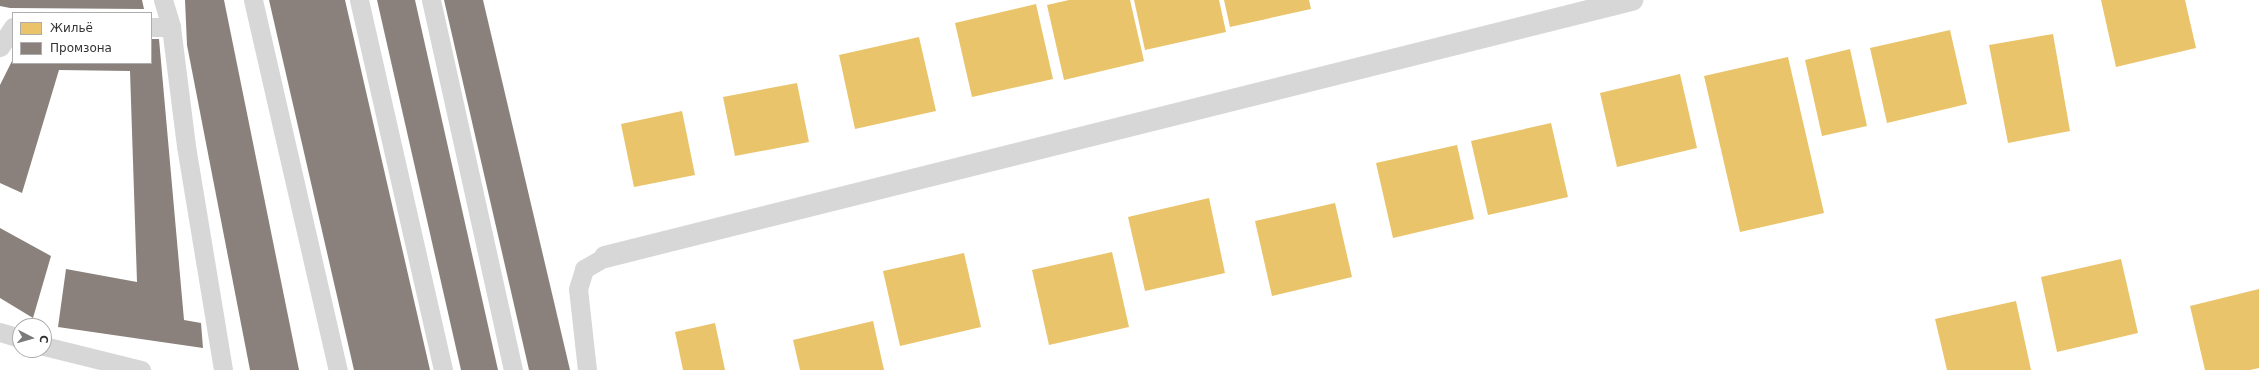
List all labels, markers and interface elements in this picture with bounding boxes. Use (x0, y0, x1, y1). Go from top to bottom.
legend (12, 12, 152, 64)
text: Жильё (50, 21, 93, 35)
text: Промзона (50, 41, 112, 55)
north arrow (12, 318, 52, 358)
text: С (37, 334, 50, 344)

